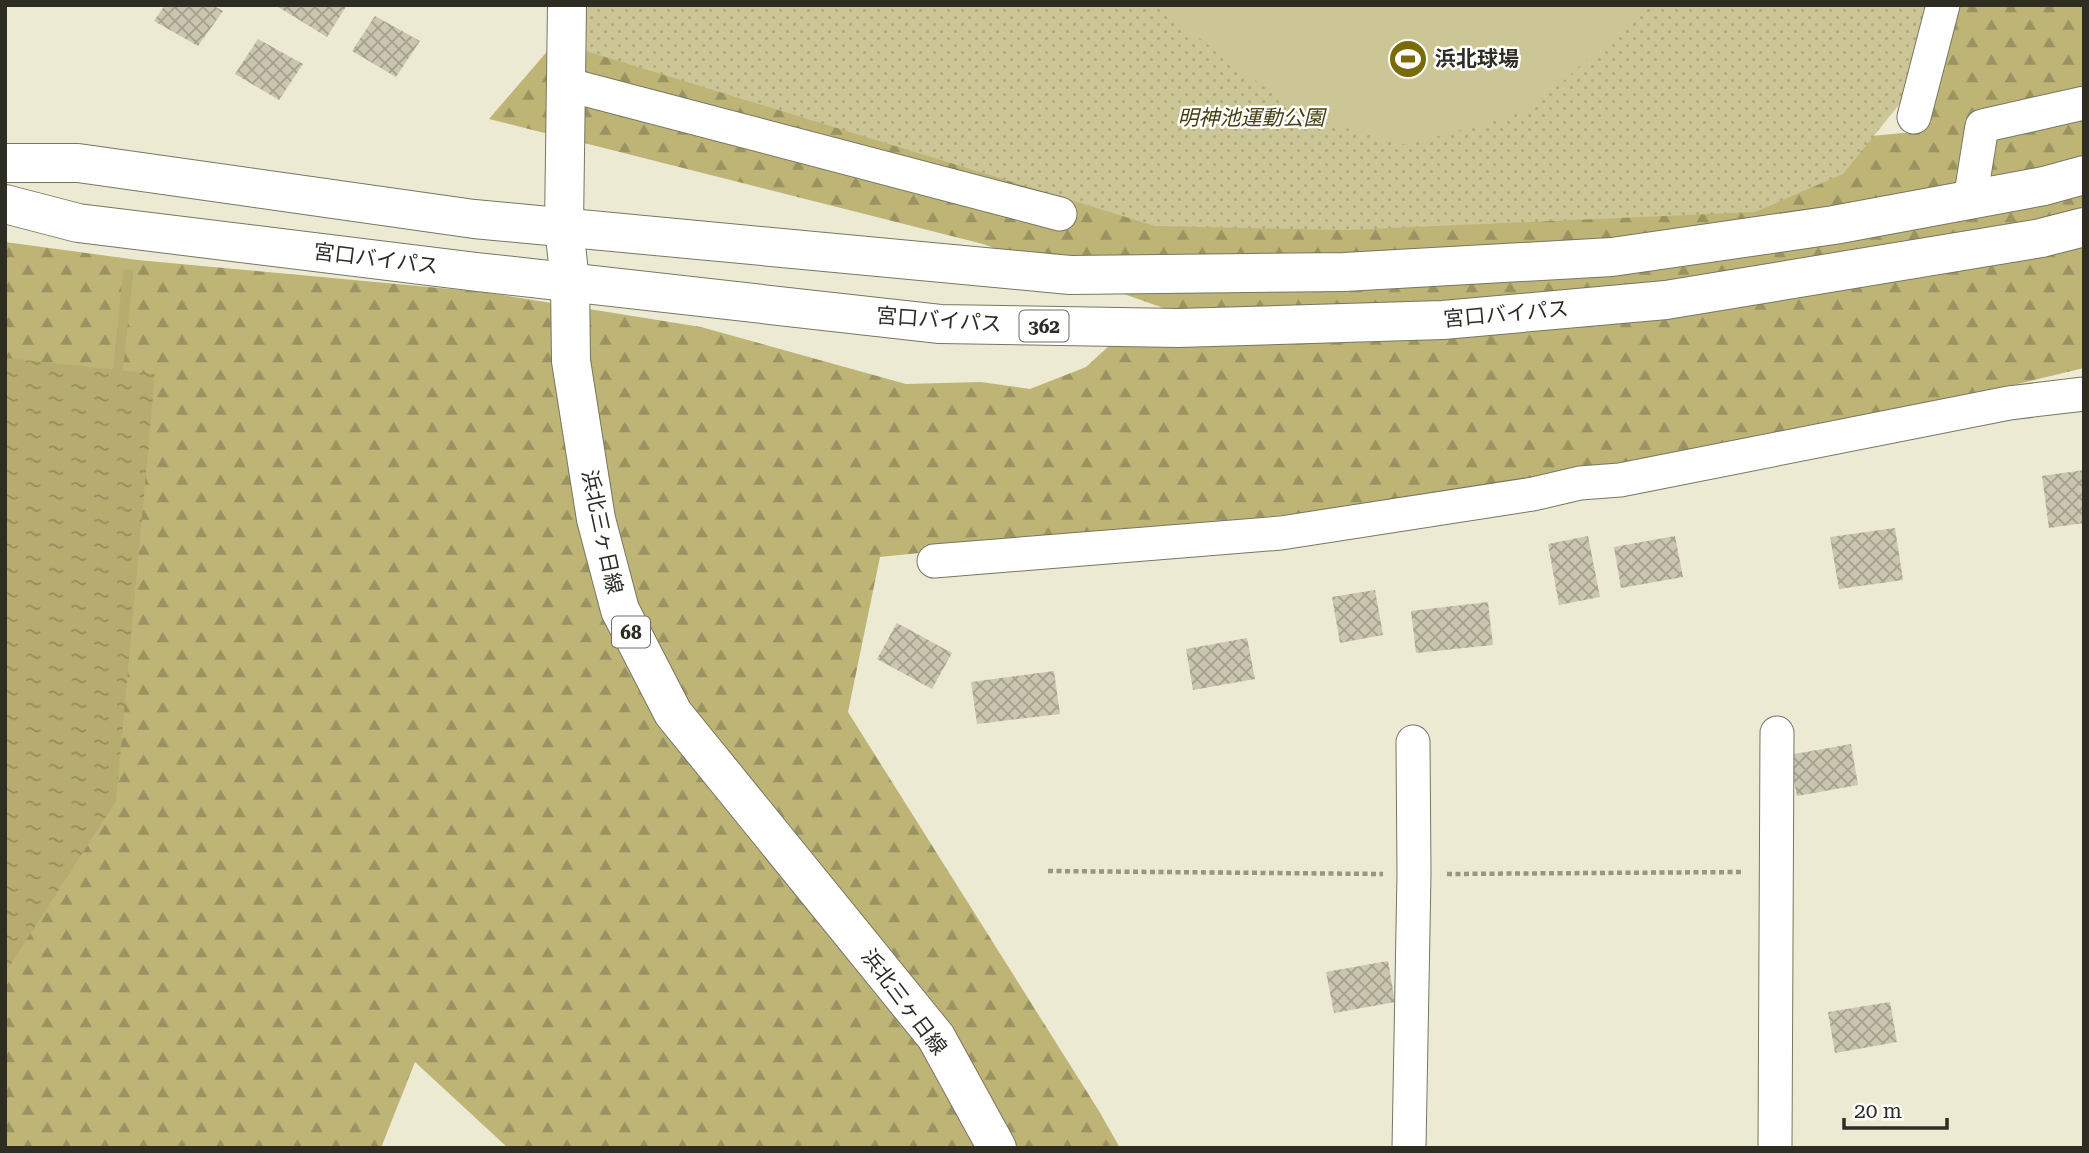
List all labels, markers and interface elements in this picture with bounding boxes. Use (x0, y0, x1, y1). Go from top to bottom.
sports icon: 浜北球場 (1387, 38, 1429, 80)
place label: 浜北球場 (1435, 47, 1519, 71)
park label: 明神池運動公園 (1178, 106, 1327, 130)
street label: 宮口バイパス (312, 239, 440, 279)
street label: 宮口バイパス (1442, 297, 1570, 331)
street label: 宮口バイパス (876, 304, 1002, 336)
road number: 362 (1020, 310, 1068, 342)
street label: 浜北三ヶ日線 (577, 468, 627, 596)
road number: 68 (612, 617, 650, 648)
street label: 浜北三ヶ日線 (857, 944, 951, 1060)
scale bar (1844, 1086, 1947, 1130)
text: 20 m (1854, 1099, 1902, 1123)

